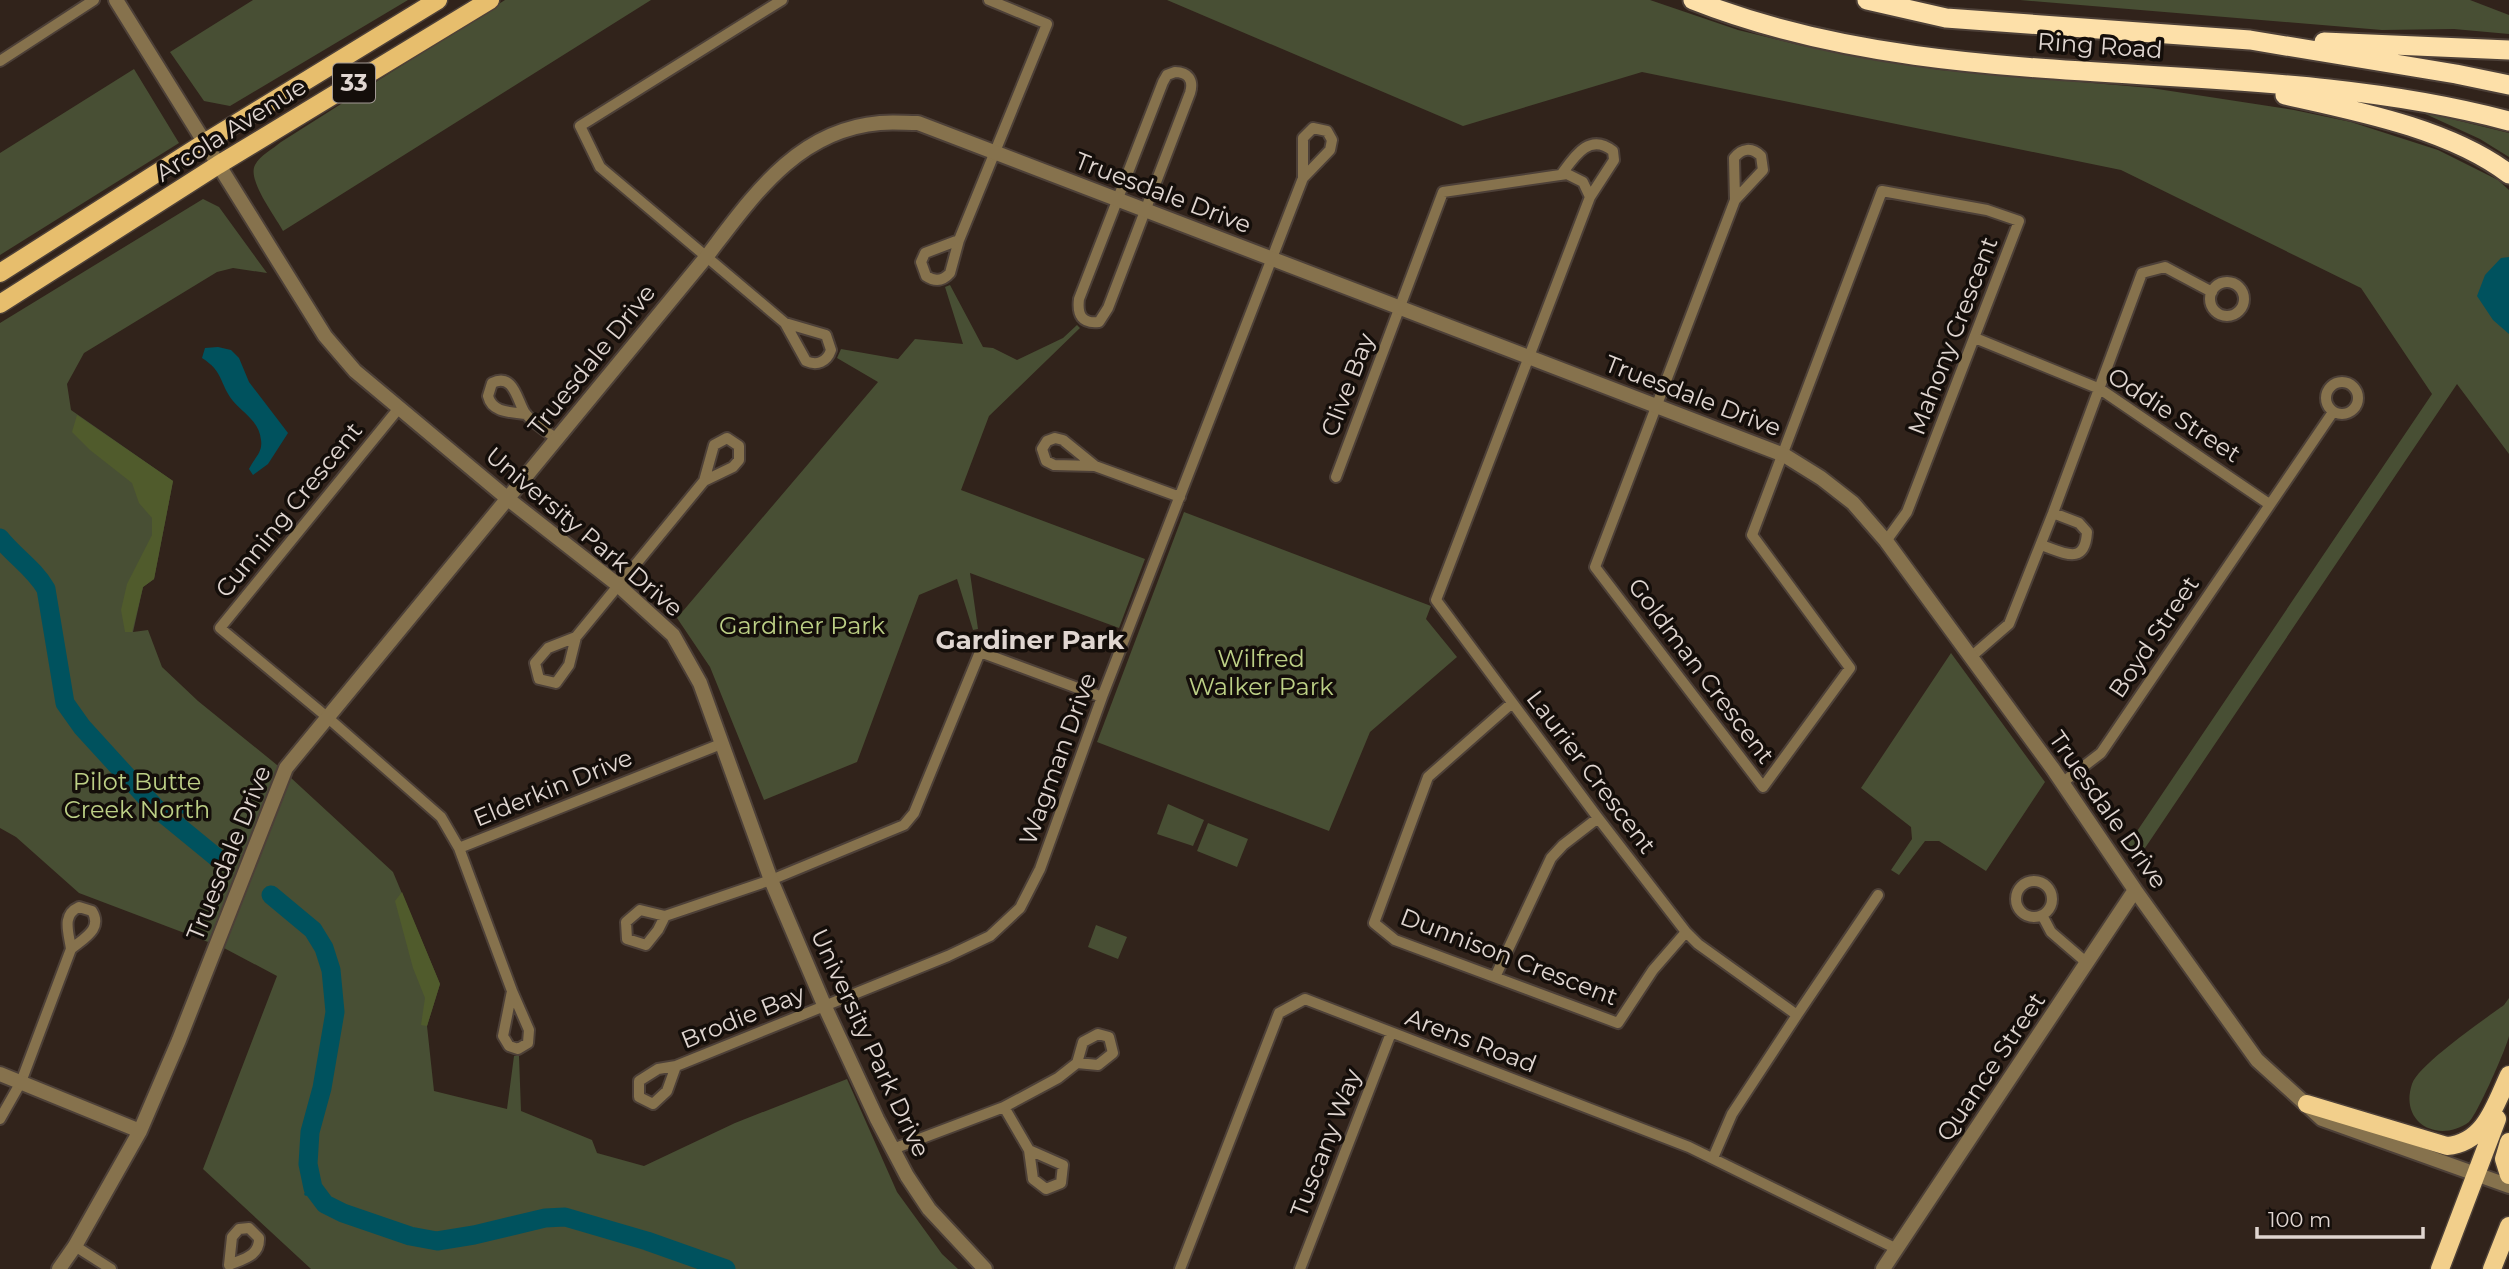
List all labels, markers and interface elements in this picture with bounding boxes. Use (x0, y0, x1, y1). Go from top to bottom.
street label: Ring Road (2036, 27, 2164, 64)
road number: 33 (333, 64, 375, 102)
street label: Arcola Avenue (150, 72, 312, 188)
street label: Truesdale Drive (1071, 146, 1255, 239)
street label: Mahony Crescent (1901, 232, 2004, 439)
street label: Truesdale Drive (522, 278, 661, 441)
street label: Clive Bay (1315, 329, 1380, 441)
street label: Truesdale Drive (1601, 349, 1785, 442)
street label: Oddie Street (2102, 361, 2246, 468)
street label: Cunning Crescent (209, 416, 368, 603)
street label: University Park Drive (480, 441, 689, 623)
street label: Boyd Street (2102, 570, 2205, 703)
street label: Goldman Crescent (1622, 572, 1781, 769)
park label: Gardiner Park (719, 611, 886, 640)
district label: Gardiner Park (936, 624, 1125, 656)
park label: Wilfred Walker Park (1188, 644, 1334, 701)
street label: Wagman Drive (1013, 669, 1102, 849)
street label: Laurier Crescent (1521, 684, 1662, 859)
street label: Truesdale Drive (2043, 725, 2174, 894)
street label: Elderkin Drive (469, 742, 637, 833)
street label: Truesdale Drive (180, 761, 277, 944)
park label: Pilot Butte Creek North (64, 767, 210, 824)
street label: Dunnison Crescent (1396, 902, 1622, 1011)
street label: University Park Drive (805, 924, 936, 1162)
street label: Brodie Bay (677, 979, 809, 1054)
street label: Quance Street (1930, 987, 2051, 1147)
street label: Arens Road (1402, 1002, 1541, 1079)
street label: Tuscany Way (1284, 1065, 1367, 1221)
scale bar (2257, 1196, 2423, 1240)
text: 100 m (2268, 1207, 2331, 1232)

